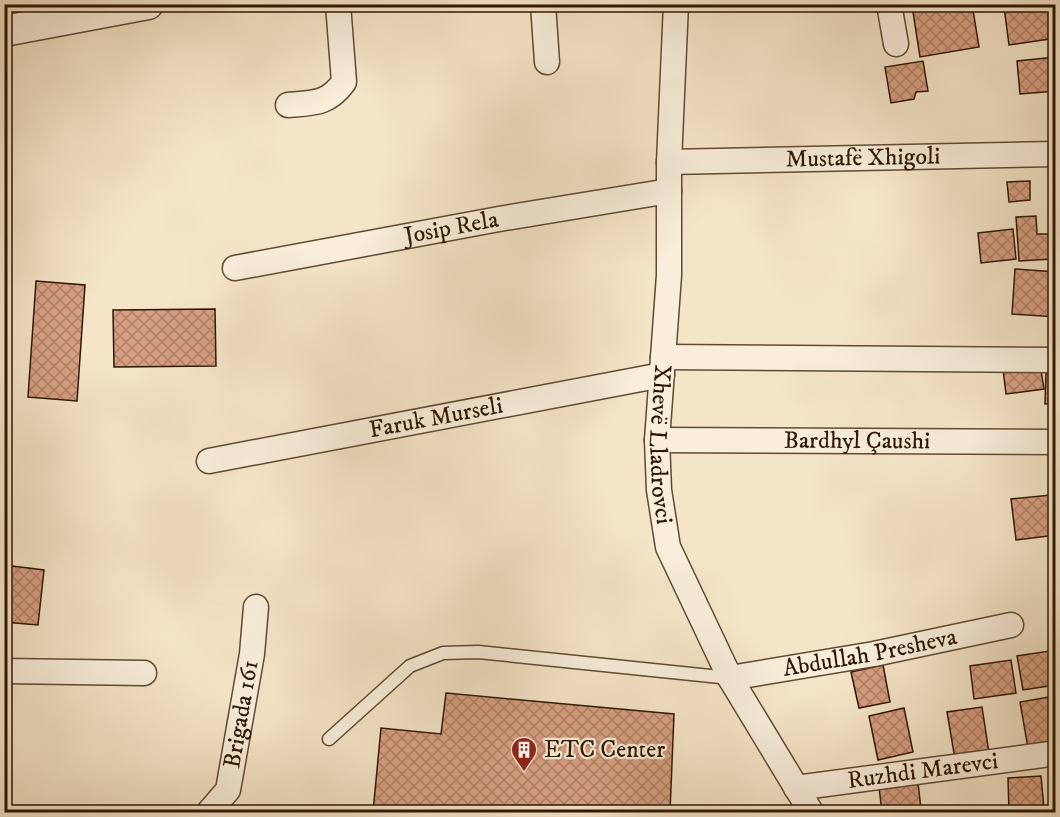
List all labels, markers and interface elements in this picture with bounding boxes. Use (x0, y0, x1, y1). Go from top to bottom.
street label: Mustafë Xhigoli (785, 141, 941, 175)
street label: Josip Rela (400, 204, 502, 252)
street label: Xhevë Lladrovci (642, 363, 679, 526)
street label: Faruk Murseli (367, 391, 505, 445)
street label: Bardhyl Çaushi (784, 426, 930, 456)
street label: Abdullah Presheva (781, 622, 960, 684)
street label: Brigada 161 (217, 658, 266, 771)
building icon: ETC Center (509, 735, 539, 773)
place label: ETC Center (544, 735, 665, 765)
street label: Ruzhdi Marevci (846, 746, 1000, 796)

